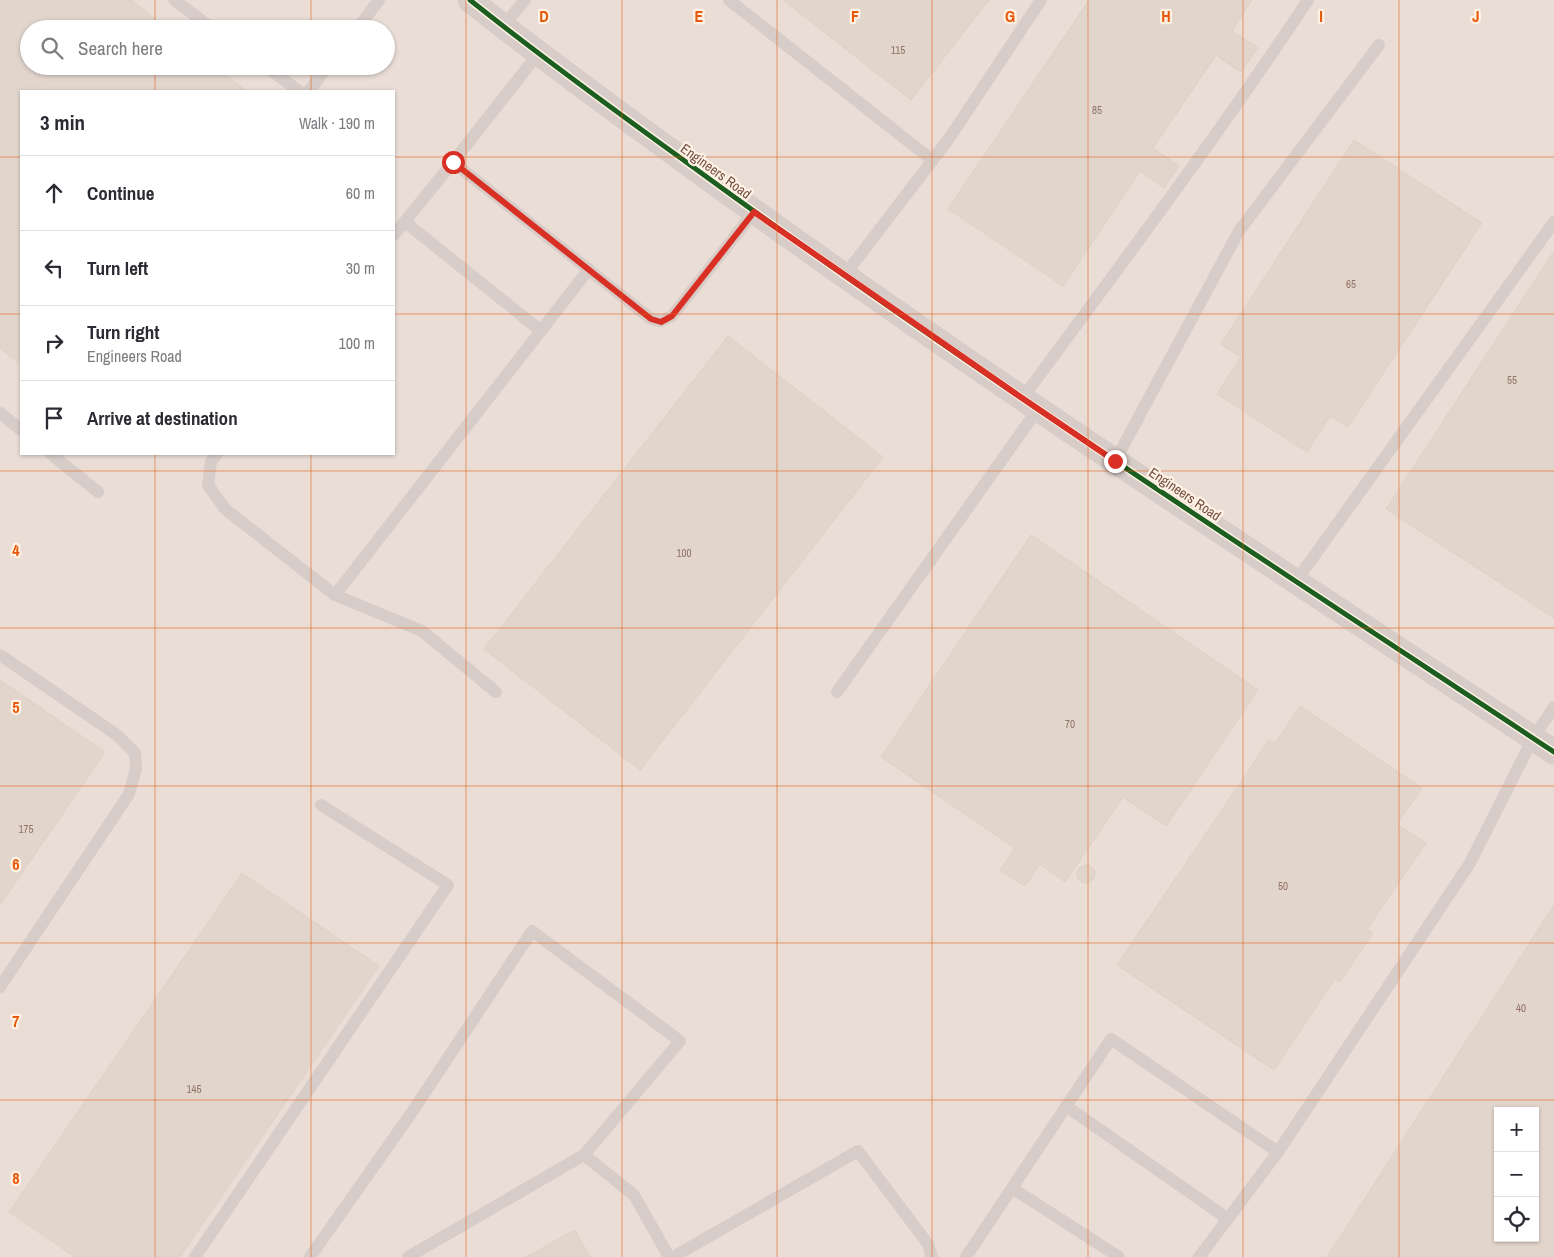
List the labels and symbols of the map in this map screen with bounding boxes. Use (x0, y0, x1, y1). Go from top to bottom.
text: D (539, 5, 549, 27)
text: E (695, 5, 704, 27)
text: F (851, 5, 859, 27)
text: G (1005, 5, 1015, 27)
text: H (1161, 5, 1171, 27)
text: I (1319, 5, 1323, 27)
text: J (1472, 5, 1480, 27)
house number: 115 (891, 43, 905, 57)
house number: 85 (1092, 103, 1102, 117)
street label: Engineers Road (677, 139, 755, 203)
route start (442, 151, 465, 174)
house number: 65 (1346, 277, 1356, 291)
house number: 55 (1507, 373, 1517, 387)
route end (1104, 450, 1127, 473)
street label: Engineers Road (1146, 463, 1224, 525)
text: 4 (12, 539, 20, 561)
house number: 100 (676, 546, 692, 560)
text: 5 (12, 696, 20, 718)
house number: 70 (1065, 717, 1075, 731)
house number: 175 (18, 822, 34, 836)
text: 6 (12, 853, 20, 875)
house number: 50 (1278, 879, 1288, 893)
house number: 40 (1516, 1001, 1526, 1015)
text: 7 (12, 1010, 20, 1032)
house number: 145 (186, 1082, 202, 1096)
text: 8 (12, 1167, 20, 1189)

